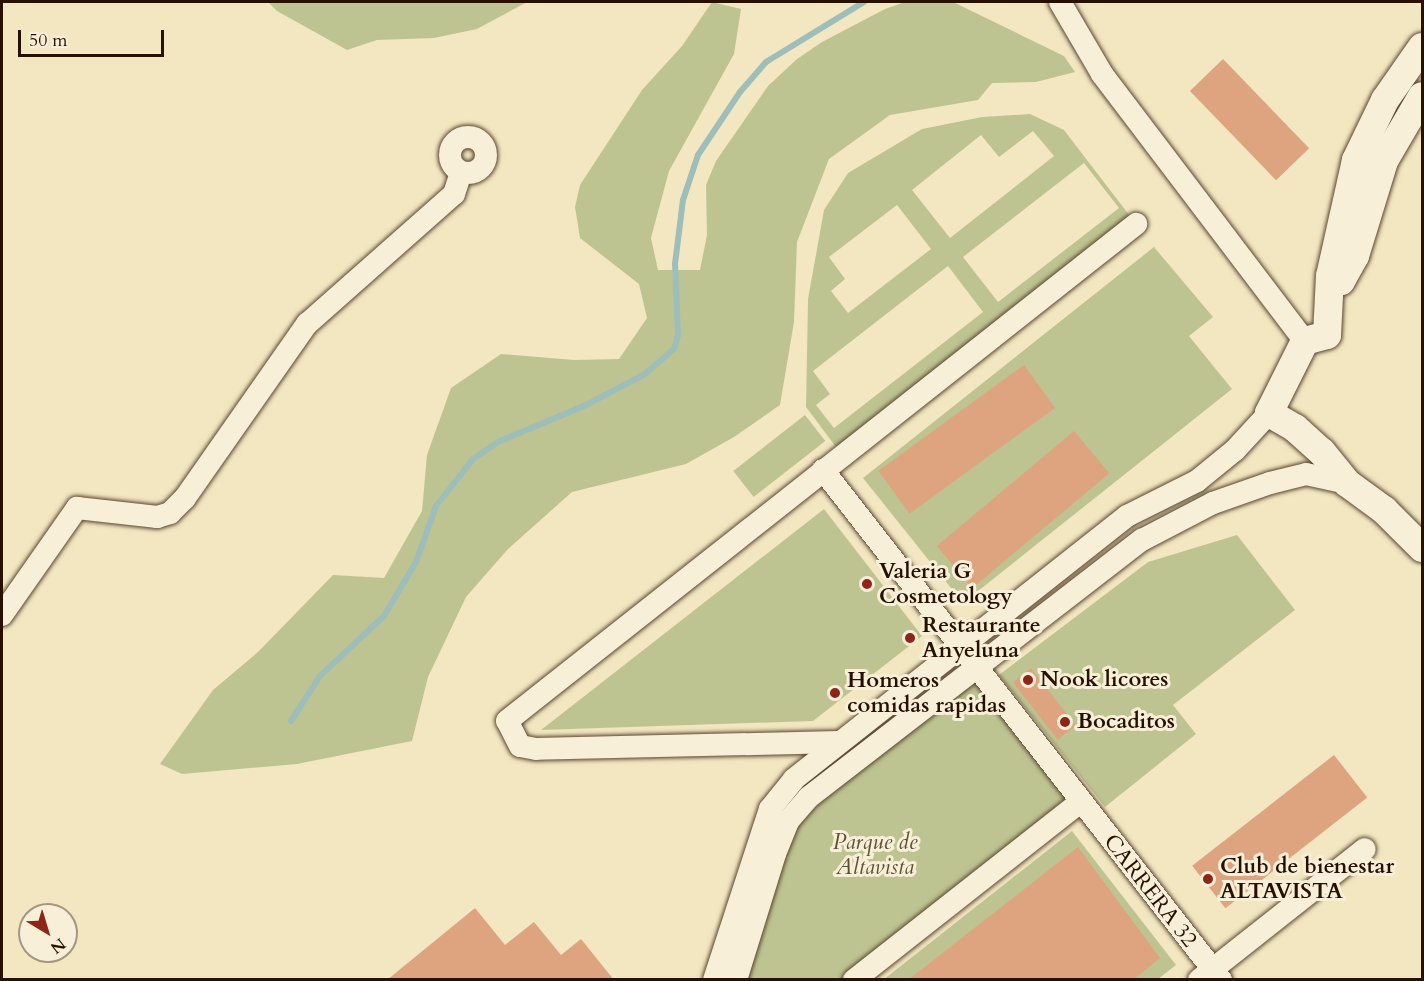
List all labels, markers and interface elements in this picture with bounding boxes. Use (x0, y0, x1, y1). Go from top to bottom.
scale bar (21, 18, 166, 56)
text: 50 m (29, 28, 68, 53)
place label: Valeria G Cosmetology (879, 558, 1012, 610)
marker: Valeria G Cosmetology (860, 577, 874, 591)
place label: Restaurante Anyeluna (922, 612, 1041, 664)
marker: Restaurante Anyeluna (903, 631, 917, 645)
place label: Homeros comidas rapidas (847, 667, 1006, 718)
place label: Nook licores (1040, 667, 1168, 693)
marker: Nook licores (1021, 673, 1035, 687)
marker: Homeros comidas rapidas (828, 686, 842, 700)
place label: Bocaditos (1077, 709, 1175, 735)
marker: Bocaditos (1058, 715, 1072, 729)
park label: Parque de Altavista (833, 829, 917, 880)
street label: CARRERA 32 (1098, 829, 1202, 953)
place label: Club de bienestar ALTAVISTA (1220, 853, 1394, 904)
marker: Club de bienestar ALTAVISTA (1201, 872, 1215, 886)
north arrow (18, 903, 78, 963)
text: N (46, 933, 70, 959)

